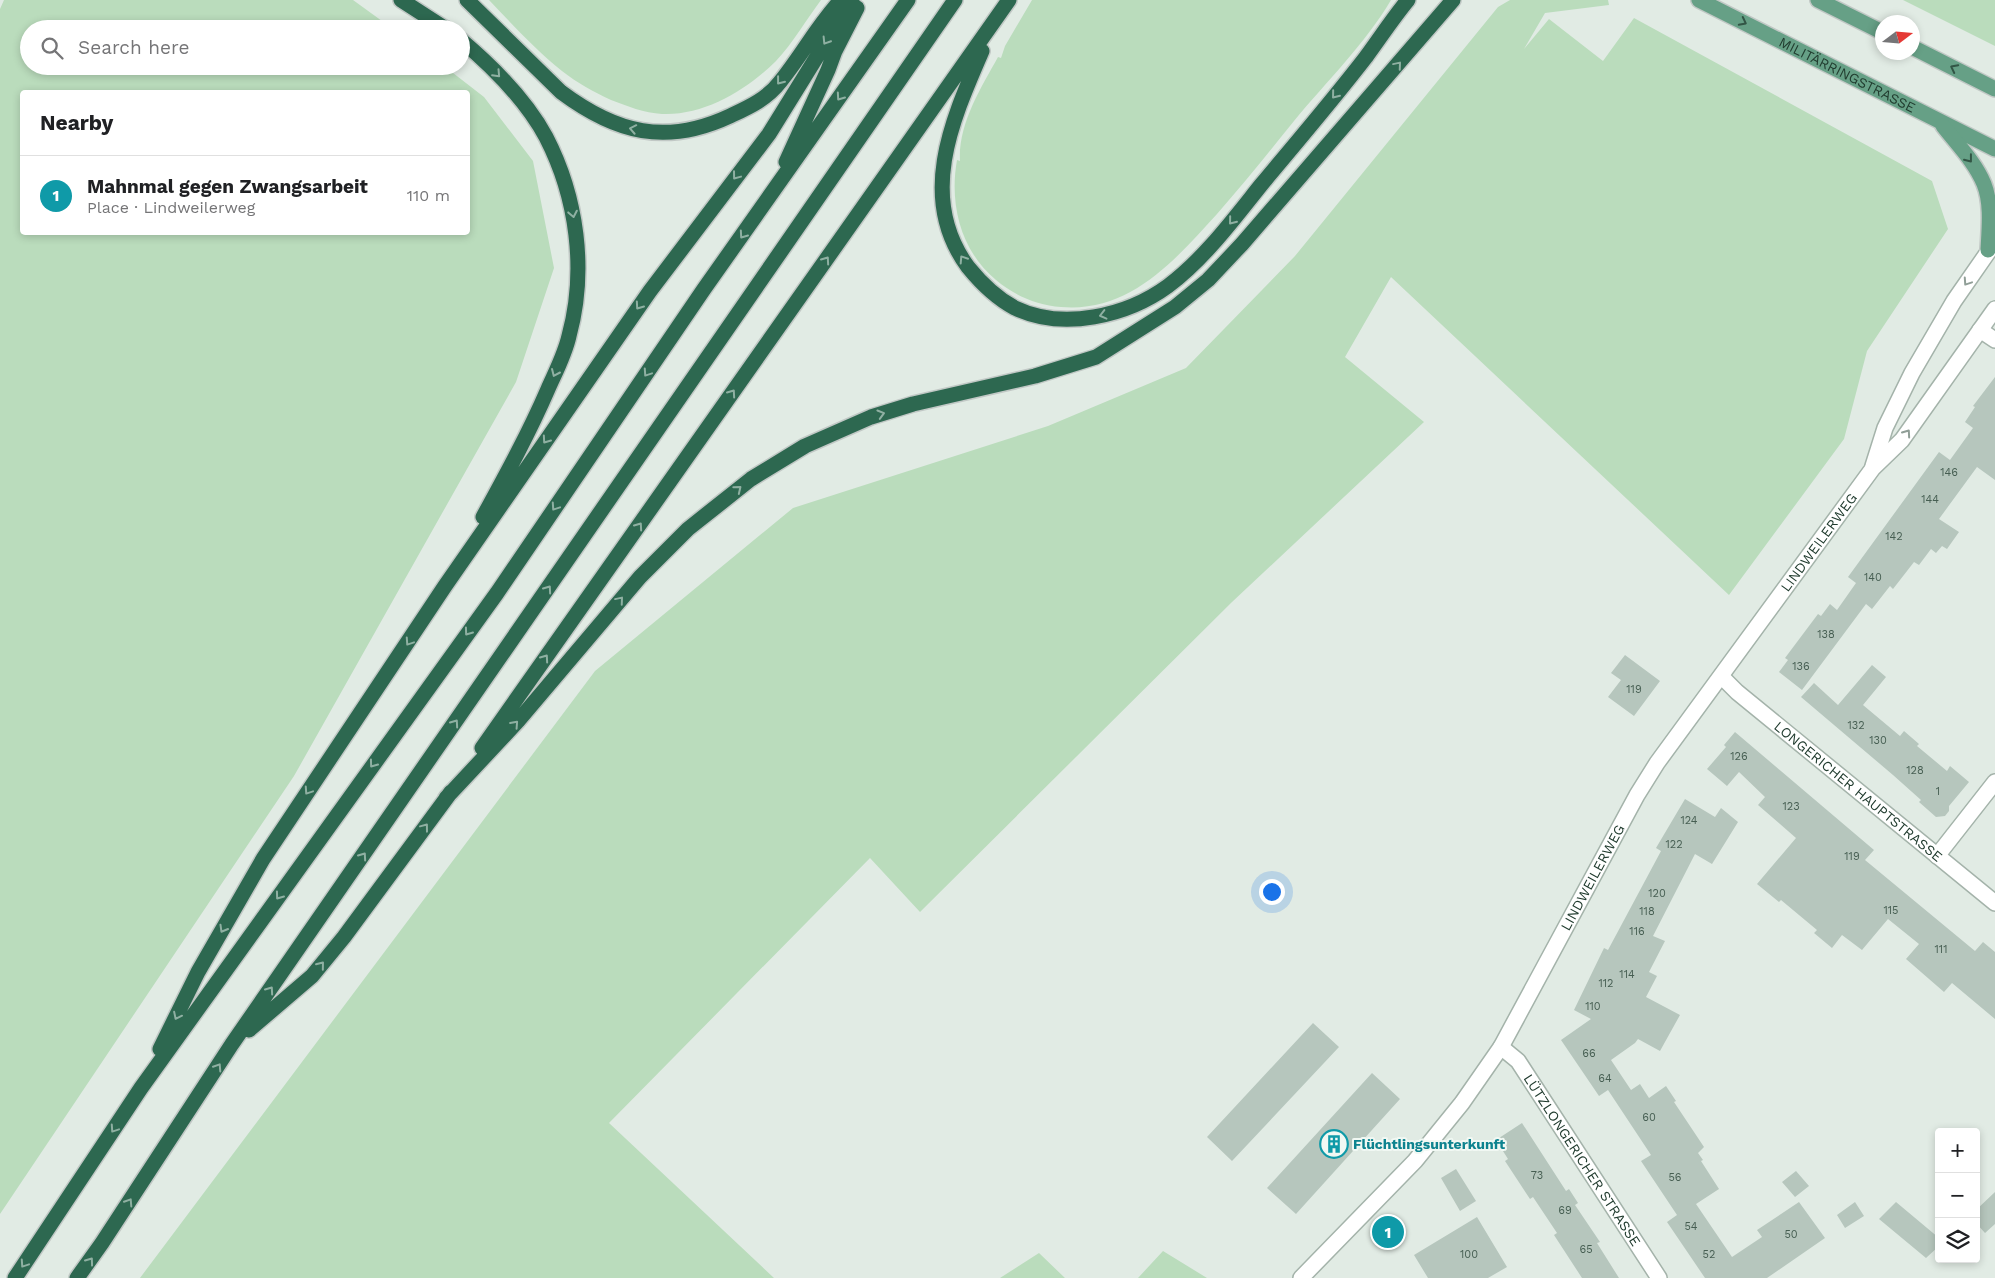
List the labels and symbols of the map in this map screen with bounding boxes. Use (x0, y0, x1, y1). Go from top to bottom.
north arrow (1875, 15, 1920, 60)
one-way arrow (1738, 16, 1747, 26)
street label: MILITÄRRINGSTRASSE (1776, 34, 1918, 116)
one-way arrow (823, 36, 833, 45)
one-way arrow (1392, 61, 1401, 70)
one-way arrow (1950, 64, 1959, 74)
one-way arrow (491, 68, 500, 77)
one-way arrow (777, 75, 786, 84)
one-way arrow (1332, 89, 1340, 98)
one-way arrow (837, 91, 846, 101)
one-way arrow (629, 124, 638, 134)
one-way arrow (1964, 153, 1972, 162)
one-way arrow (733, 170, 742, 180)
one-way arrow (567, 210, 578, 219)
one-way arrow (1229, 215, 1237, 224)
one-way arrow (740, 229, 749, 239)
one-way arrow (960, 255, 969, 264)
one-way arrow (820, 256, 829, 266)
one-way arrow (1964, 276, 1973, 286)
one-way arrow (636, 301, 645, 310)
one-way arrow (1100, 309, 1108, 319)
one-way arrow (644, 367, 653, 377)
one-way arrow (551, 368, 562, 377)
one-way arrow (727, 390, 735, 399)
one-way arrow (877, 409, 885, 419)
one-way arrow (1901, 429, 1910, 439)
one-way arrow (543, 434, 552, 444)
house number: 146 (1940, 466, 1958, 479)
one-way arrow (732, 486, 741, 494)
street label: LINDWEILERWEG (1777, 490, 1860, 595)
house number: 144 (1921, 493, 1939, 506)
one-way arrow (552, 501, 561, 511)
one-way arrow (633, 522, 642, 532)
house number: 142 (1885, 530, 1903, 543)
house number: 140 (1864, 571, 1882, 584)
one-way arrow (542, 585, 551, 595)
one-way arrow (615, 597, 623, 606)
one-way arrow (465, 626, 474, 636)
house number: 138 (1817, 628, 1835, 641)
one-way arrow (405, 636, 415, 645)
one-way arrow (539, 655, 548, 664)
house number: 136 (1792, 660, 1810, 673)
house number: 119 (1626, 683, 1642, 696)
street label: LONGERICHER HAUPTSTRASSE (1771, 718, 1946, 865)
one-way arrow (449, 719, 458, 728)
house number: 132 (1847, 719, 1865, 732)
one-way arrow (509, 720, 518, 729)
house number: 130 (1869, 734, 1887, 747)
house number: 126 (1730, 750, 1748, 763)
one-way arrow (370, 759, 380, 768)
house number: 128 (1906, 764, 1924, 777)
house number: 1 (1936, 785, 1940, 798)
one-way arrow (305, 786, 315, 795)
house number: 123 (1782, 800, 1800, 813)
house number: 124 (1680, 814, 1698, 827)
street label: LINDWEILERWEG (1557, 822, 1628, 933)
one-way arrow (419, 823, 428, 833)
house number: 122 (1665, 838, 1683, 851)
house number: 119 (1844, 850, 1860, 863)
one-way arrow (357, 852, 366, 862)
your location (1259, 879, 1285, 905)
house number: 120 (1648, 887, 1666, 900)
one-way arrow (276, 891, 285, 900)
house number: 115 (1884, 904, 1898, 917)
house number: 118 (1639, 905, 1655, 918)
one-way arrow (219, 924, 229, 933)
house number: 116 (1629, 925, 1645, 938)
house number: 111 (1935, 943, 1947, 956)
one-way arrow (315, 962, 323, 971)
house number: 114 (1619, 968, 1635, 981)
house number: 112 (1599, 977, 1614, 990)
one-way arrow (264, 986, 273, 996)
house number: 110 (1585, 1000, 1601, 1013)
one-way arrow (172, 1011, 183, 1020)
house number: 66 (1582, 1047, 1596, 1060)
one-way arrow (212, 1063, 221, 1072)
street label: LÜTZLONGERICHER STRASSE (1521, 1071, 1644, 1249)
house number: 64 (1598, 1072, 1612, 1085)
house number: 60 (1642, 1111, 1656, 1124)
one-way arrow (111, 1123, 121, 1132)
building icon: Flüchtlingsunterkunft (1319, 1129, 1349, 1159)
place label: Flüchtlingsunterkunft (1353, 1136, 1505, 1152)
house number: 73 (1531, 1169, 1543, 1182)
house number: 56 (1668, 1171, 1682, 1184)
one-way arrow (123, 1199, 132, 1208)
house number: 69 (1558, 1204, 1572, 1217)
pin: 1 (1372, 1213, 1404, 1251)
house number: 54 (1684, 1220, 1698, 1233)
house number: 50 (1784, 1228, 1798, 1241)
house number: 65 (1579, 1243, 1593, 1256)
house number: 100 (1460, 1248, 1478, 1261)
house number: 52 (1703, 1248, 1715, 1261)
one-way arrow (83, 1257, 93, 1266)
one-way arrow (21, 1258, 30, 1268)

